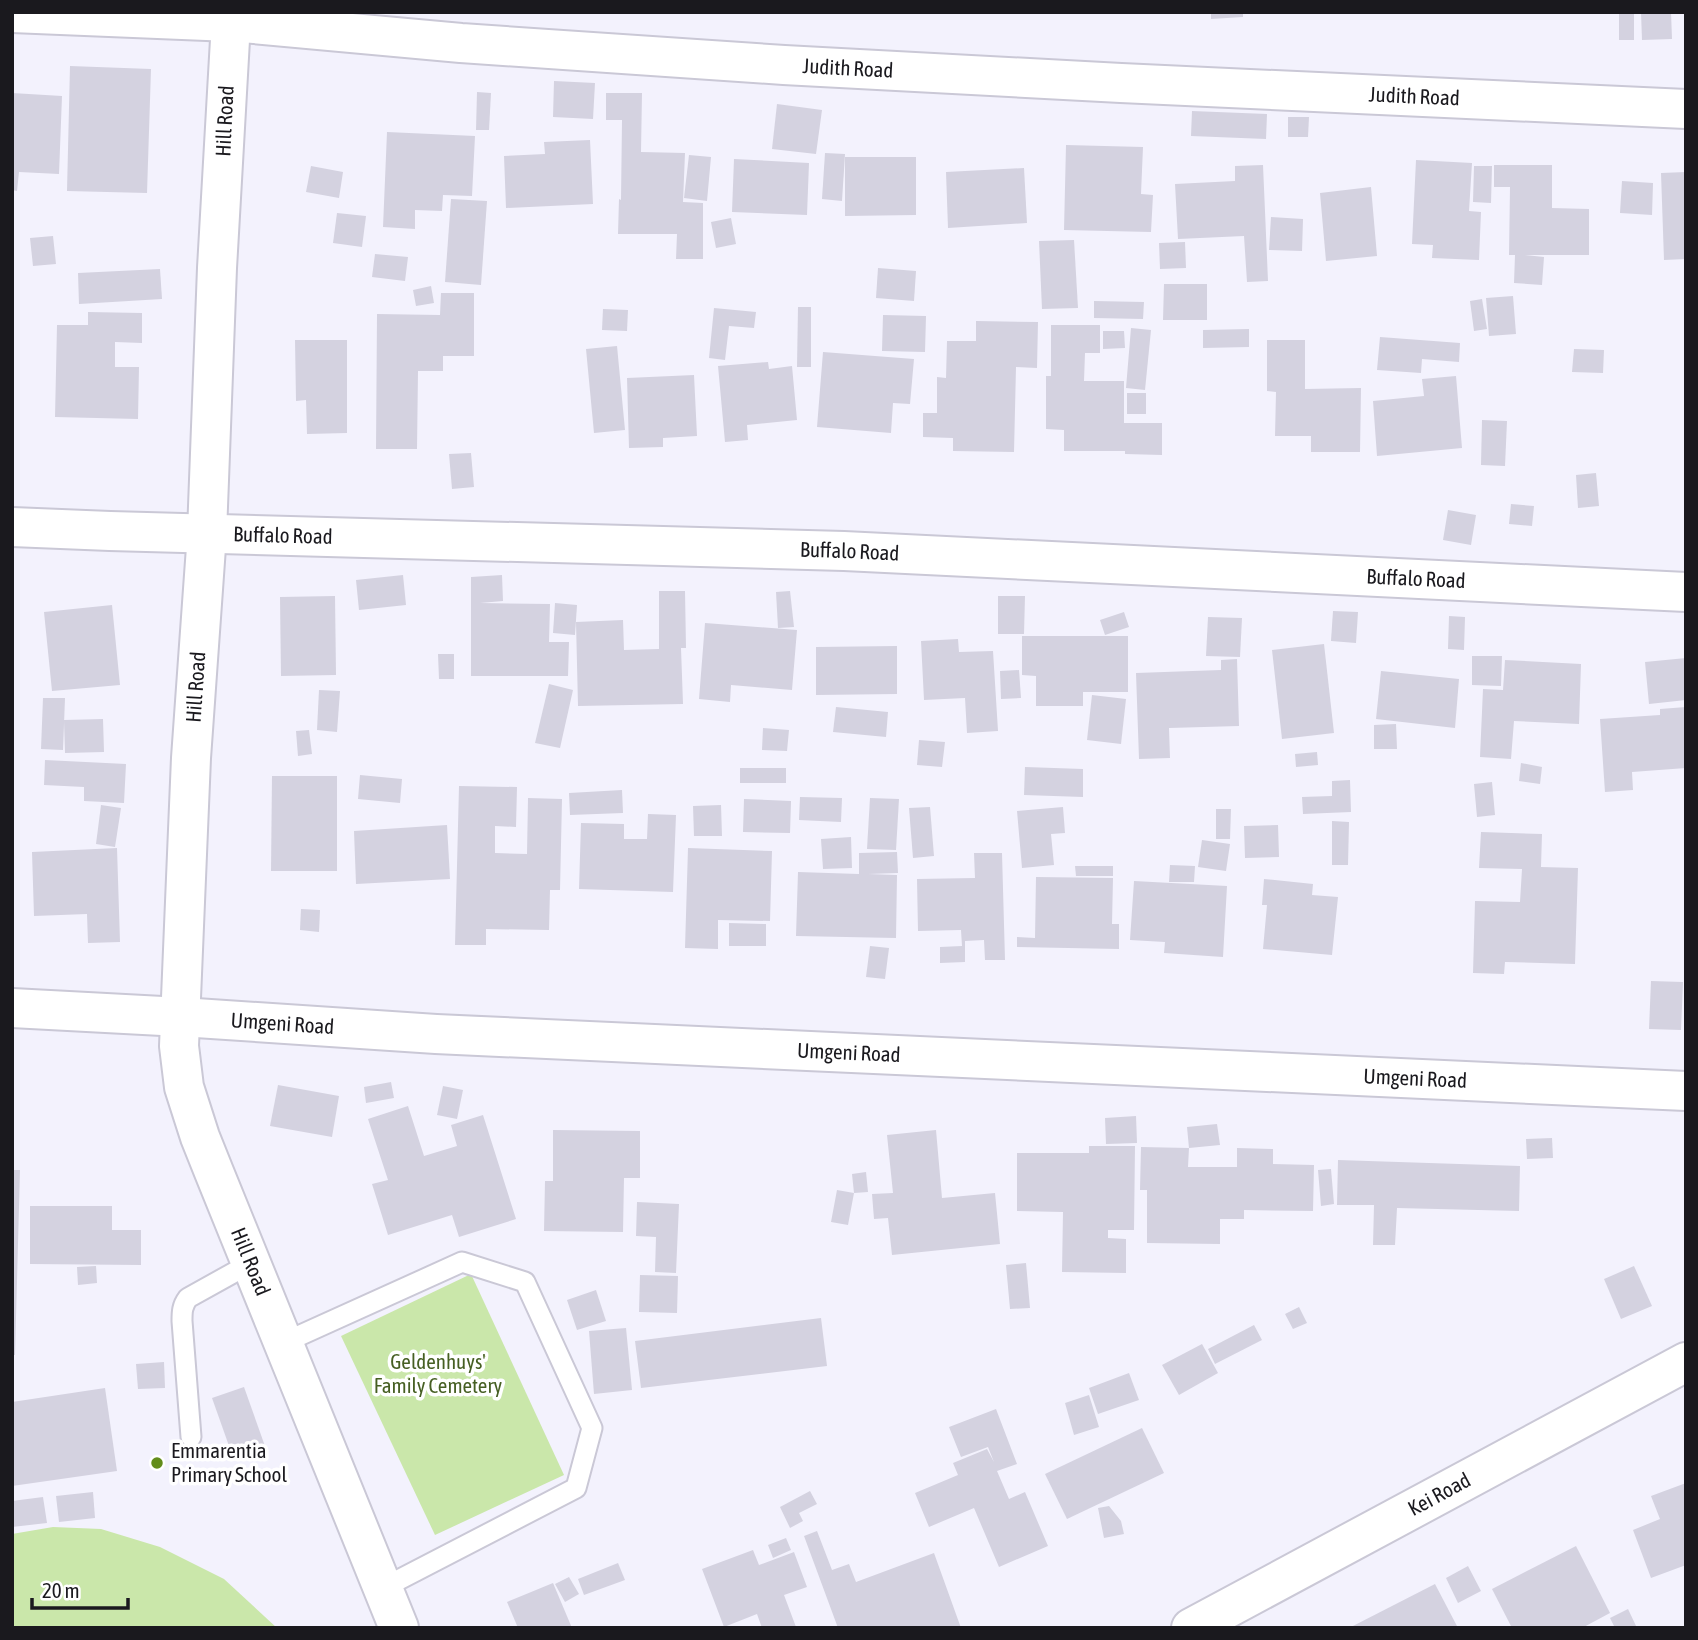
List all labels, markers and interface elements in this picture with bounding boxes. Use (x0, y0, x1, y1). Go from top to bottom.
street label: Judith Road (802, 53, 894, 82)
street label: Judith Road (1368, 81, 1460, 110)
street label: Hill Road (210, 85, 238, 157)
street label: Buffalo Road (233, 521, 333, 548)
street label: Buffalo Road (800, 537, 900, 565)
street label: Buffalo Road (1366, 563, 1466, 592)
street label: Hill Road (181, 651, 209, 723)
street label: Umgeni Road (230, 1007, 335, 1038)
street label: Umgeni Road (796, 1037, 901, 1066)
street label: Umgeni Road (1363, 1063, 1468, 1092)
street label: Hill Road (227, 1224, 276, 1299)
park label: Geldenhuys' Family Cemetery (374, 1349, 503, 1397)
place label: Emmarentia Primary School (171, 1438, 287, 1486)
marker: Emmarentia Primary School (149, 1455, 165, 1471)
street label: Kei Road (1404, 1467, 1474, 1520)
scale bar (32, 1566, 128, 1610)
text: 20 m (42, 1578, 80, 1602)

